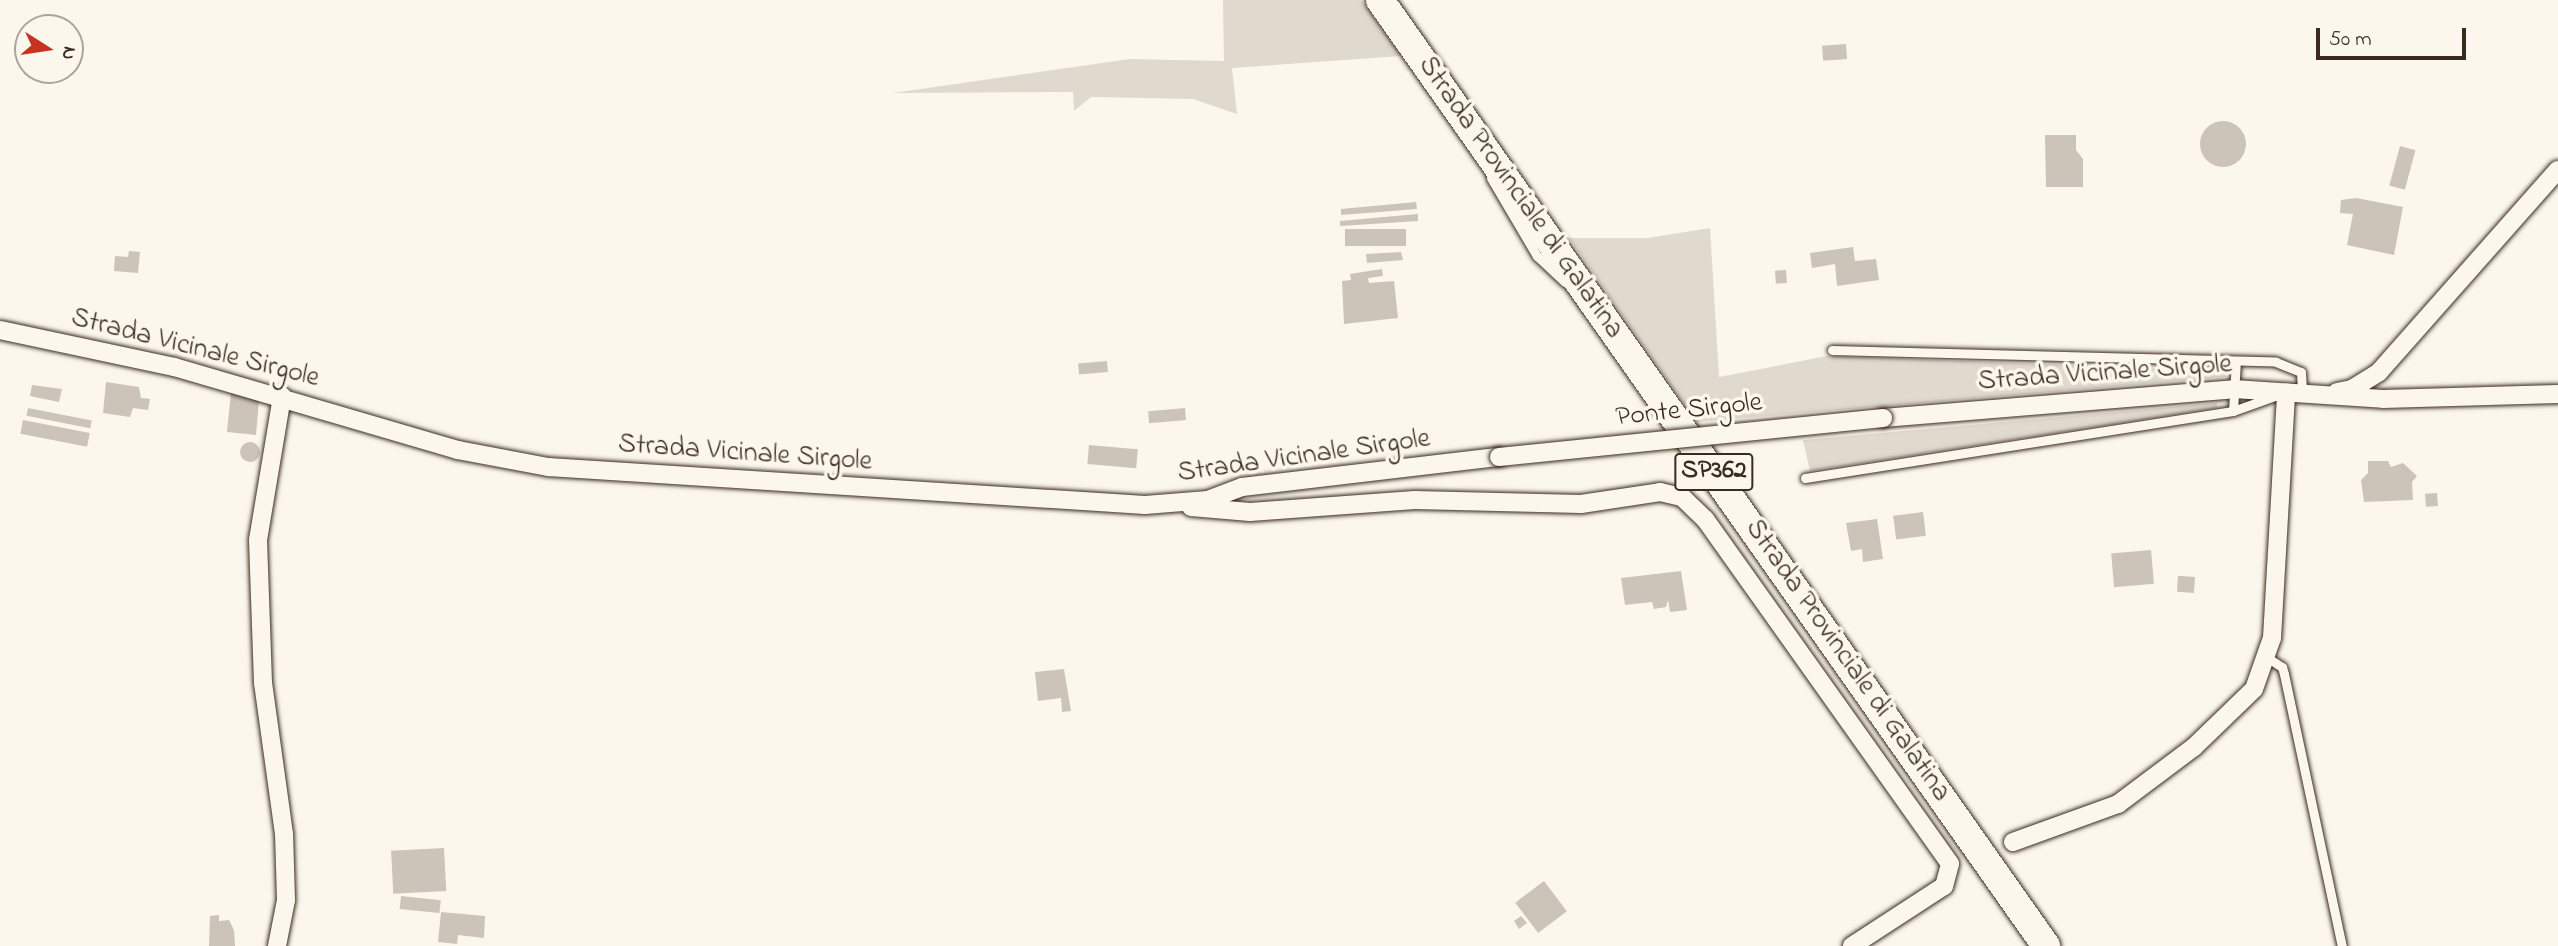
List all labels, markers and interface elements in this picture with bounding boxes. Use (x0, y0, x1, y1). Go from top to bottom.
north arrow (14, 14, 84, 84)
scale bar (2320, 14, 2470, 58)
text: 50 m (2329, 25, 2372, 55)
text: N (54, 44, 83, 62)
street label: Strada Provinciale di Galatina (1410, 50, 1630, 346)
street label: Strada Vicinale Sirgole (67, 302, 323, 396)
street label: Strada Vicinale Sirgole (1977, 348, 2233, 400)
street label: Ponte Sirgole (1614, 387, 1764, 435)
street label: Strada Vicinale Sirgole (1176, 423, 1432, 491)
street label: Strada Vicinale Sirgole (617, 428, 873, 480)
road number: SP362 (1674, 450, 1754, 494)
street label: Strada Provinciale di Galatina (1737, 513, 1957, 809)

